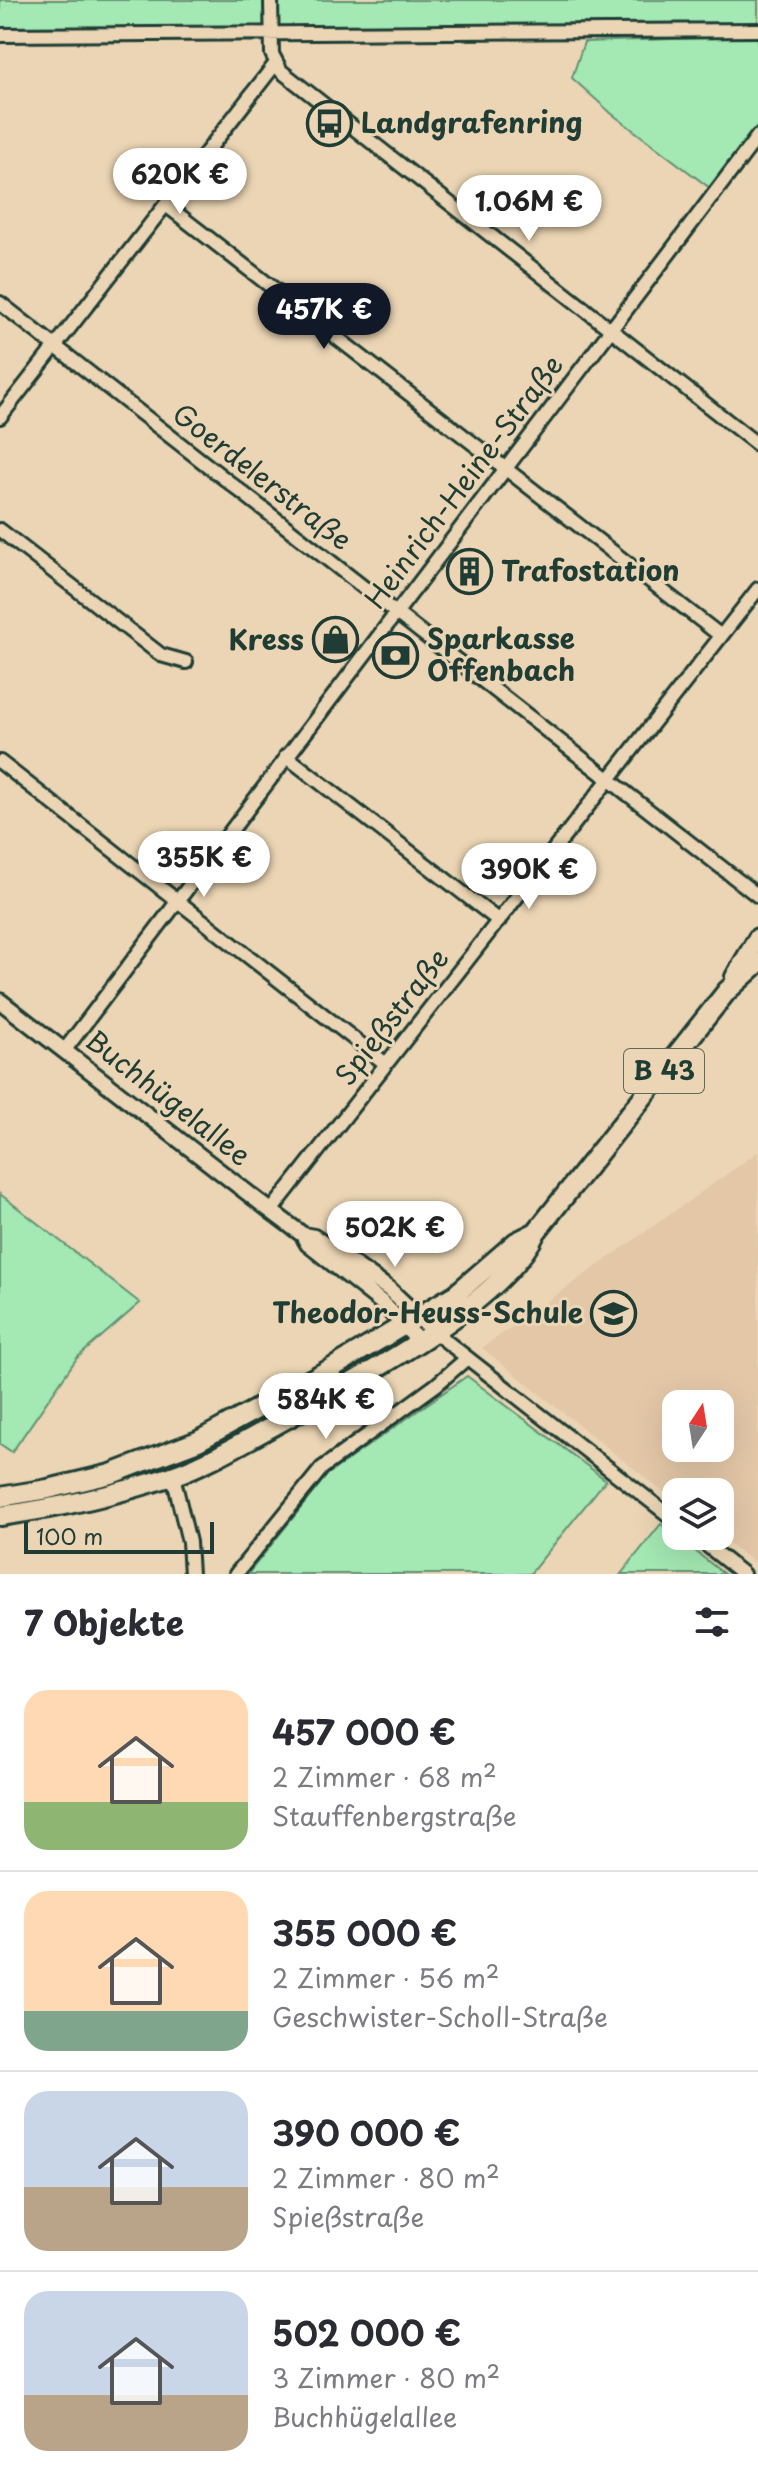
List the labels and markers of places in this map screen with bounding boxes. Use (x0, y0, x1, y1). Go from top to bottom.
bus stop icon: Landgrafenring (306, 99, 354, 147)
place label: Landgrafenring (361, 100, 583, 143)
pin: 620K € (115, 148, 245, 216)
pin: 1.06M € (455, 175, 603, 243)
pin: 457K € (259, 283, 389, 351)
building icon: Trafostation (446, 547, 494, 595)
place label: Trafostation (501, 548, 680, 591)
shop icon: Kress (311, 616, 359, 664)
place label: Sparkasse Offenbach (427, 616, 575, 691)
place label: Kress (229, 617, 304, 660)
bank icon: Sparkasse Offenbach (372, 631, 420, 679)
pin: 355K € (139, 831, 269, 899)
pin: 390K € (464, 843, 594, 911)
pin: 502K € (330, 1201, 460, 1269)
school or university icon: Theodor-Heuss-Schule (590, 1289, 638, 1337)
place label: Theodor-Heuss-Schule (272, 1290, 583, 1333)
pin: 584K € (261, 1373, 391, 1441)

